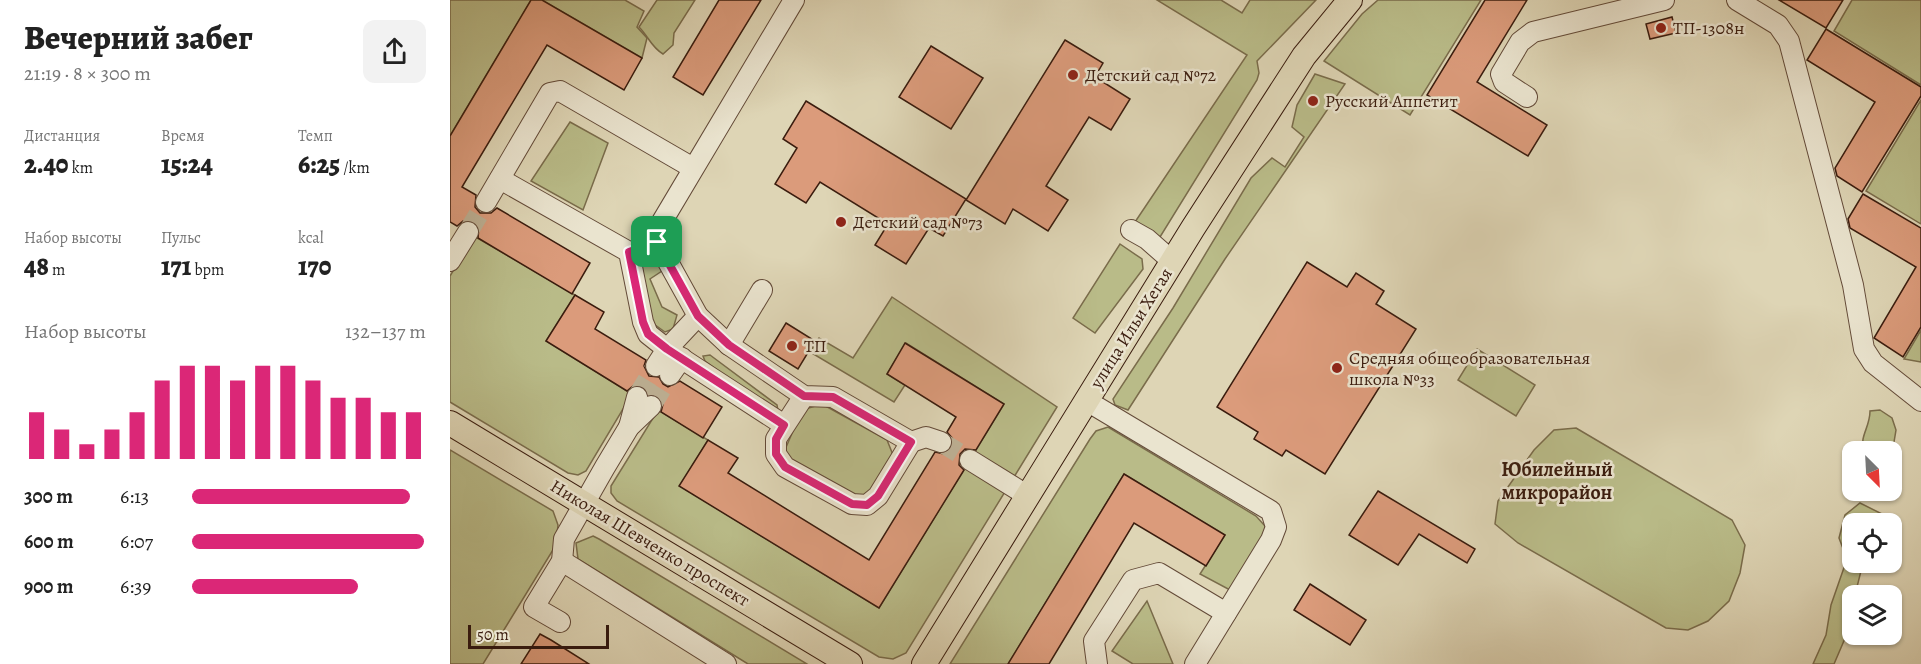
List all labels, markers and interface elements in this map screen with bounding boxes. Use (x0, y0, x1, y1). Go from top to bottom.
text: Вечерний забег (24, 15, 253, 60)
place label: ТП-1308н (1673, 16, 1744, 40)
button: share (363, 20, 426, 83)
marker: ТП-1308н (1654, 21, 1668, 35)
text: 21:19 · 8 × 300 m (24, 60, 151, 87)
place label: Детский сад №72 (1085, 63, 1217, 87)
marker: Детский сад №72 (1066, 68, 1080, 82)
place label: Русский Аппетит (1325, 89, 1458, 113)
marker: Русский Аппетит (1306, 94, 1320, 108)
text: Дистанция (24, 125, 100, 147)
text: Время (161, 125, 205, 147)
text: Темп (298, 125, 333, 147)
text: 2.40 (24, 147, 69, 182)
text: 15:24 (161, 147, 213, 182)
text: 6:25 (298, 147, 340, 182)
text: km (69, 157, 93, 179)
text: /km (340, 157, 370, 179)
place label: Детский сад №73 (853, 210, 983, 234)
marker: Детский сад №73 (834, 215, 848, 229)
pin (631, 216, 682, 267)
icon: arrive (640, 225, 673, 258)
text: Набор высоты (24, 227, 122, 249)
text: Пульс (161, 227, 201, 249)
text: kcal (298, 227, 324, 249)
text: 48 (24, 249, 49, 284)
text: 171 (161, 249, 191, 284)
text: 170 (298, 249, 331, 284)
text: m (49, 259, 65, 281)
text: bpm (191, 259, 224, 281)
street label: улица Ильи Хегая (1084, 263, 1178, 394)
text: Набор высоты (24, 318, 147, 345)
text: 132–137 m (345, 318, 426, 345)
place label: ТП (804, 334, 827, 358)
marker: ТП (785, 339, 799, 353)
place label: Средняя общеобразовательная школа №33 (1349, 346, 1590, 391)
marker: Средняя общеобразовательная школа №33 (1330, 361, 1344, 375)
north arrow (1842, 441, 1902, 501)
map controls (1842, 441, 1902, 645)
district label: Юбилейный микрорайон (1501, 456, 1613, 506)
street label: Николая Шевченко проспект (546, 474, 754, 612)
text: 300 m (24, 483, 73, 510)
text: 6:13 (120, 483, 149, 510)
button: locate (1842, 513, 1902, 573)
text: 600 m (24, 528, 74, 555)
text: 6:07 (120, 528, 153, 555)
text: 900 m (24, 573, 74, 600)
text: 6:39 (120, 573, 151, 600)
button: layers (1842, 585, 1902, 645)
scale bar (468, 622, 609, 650)
text: 50 m (477, 624, 509, 646)

